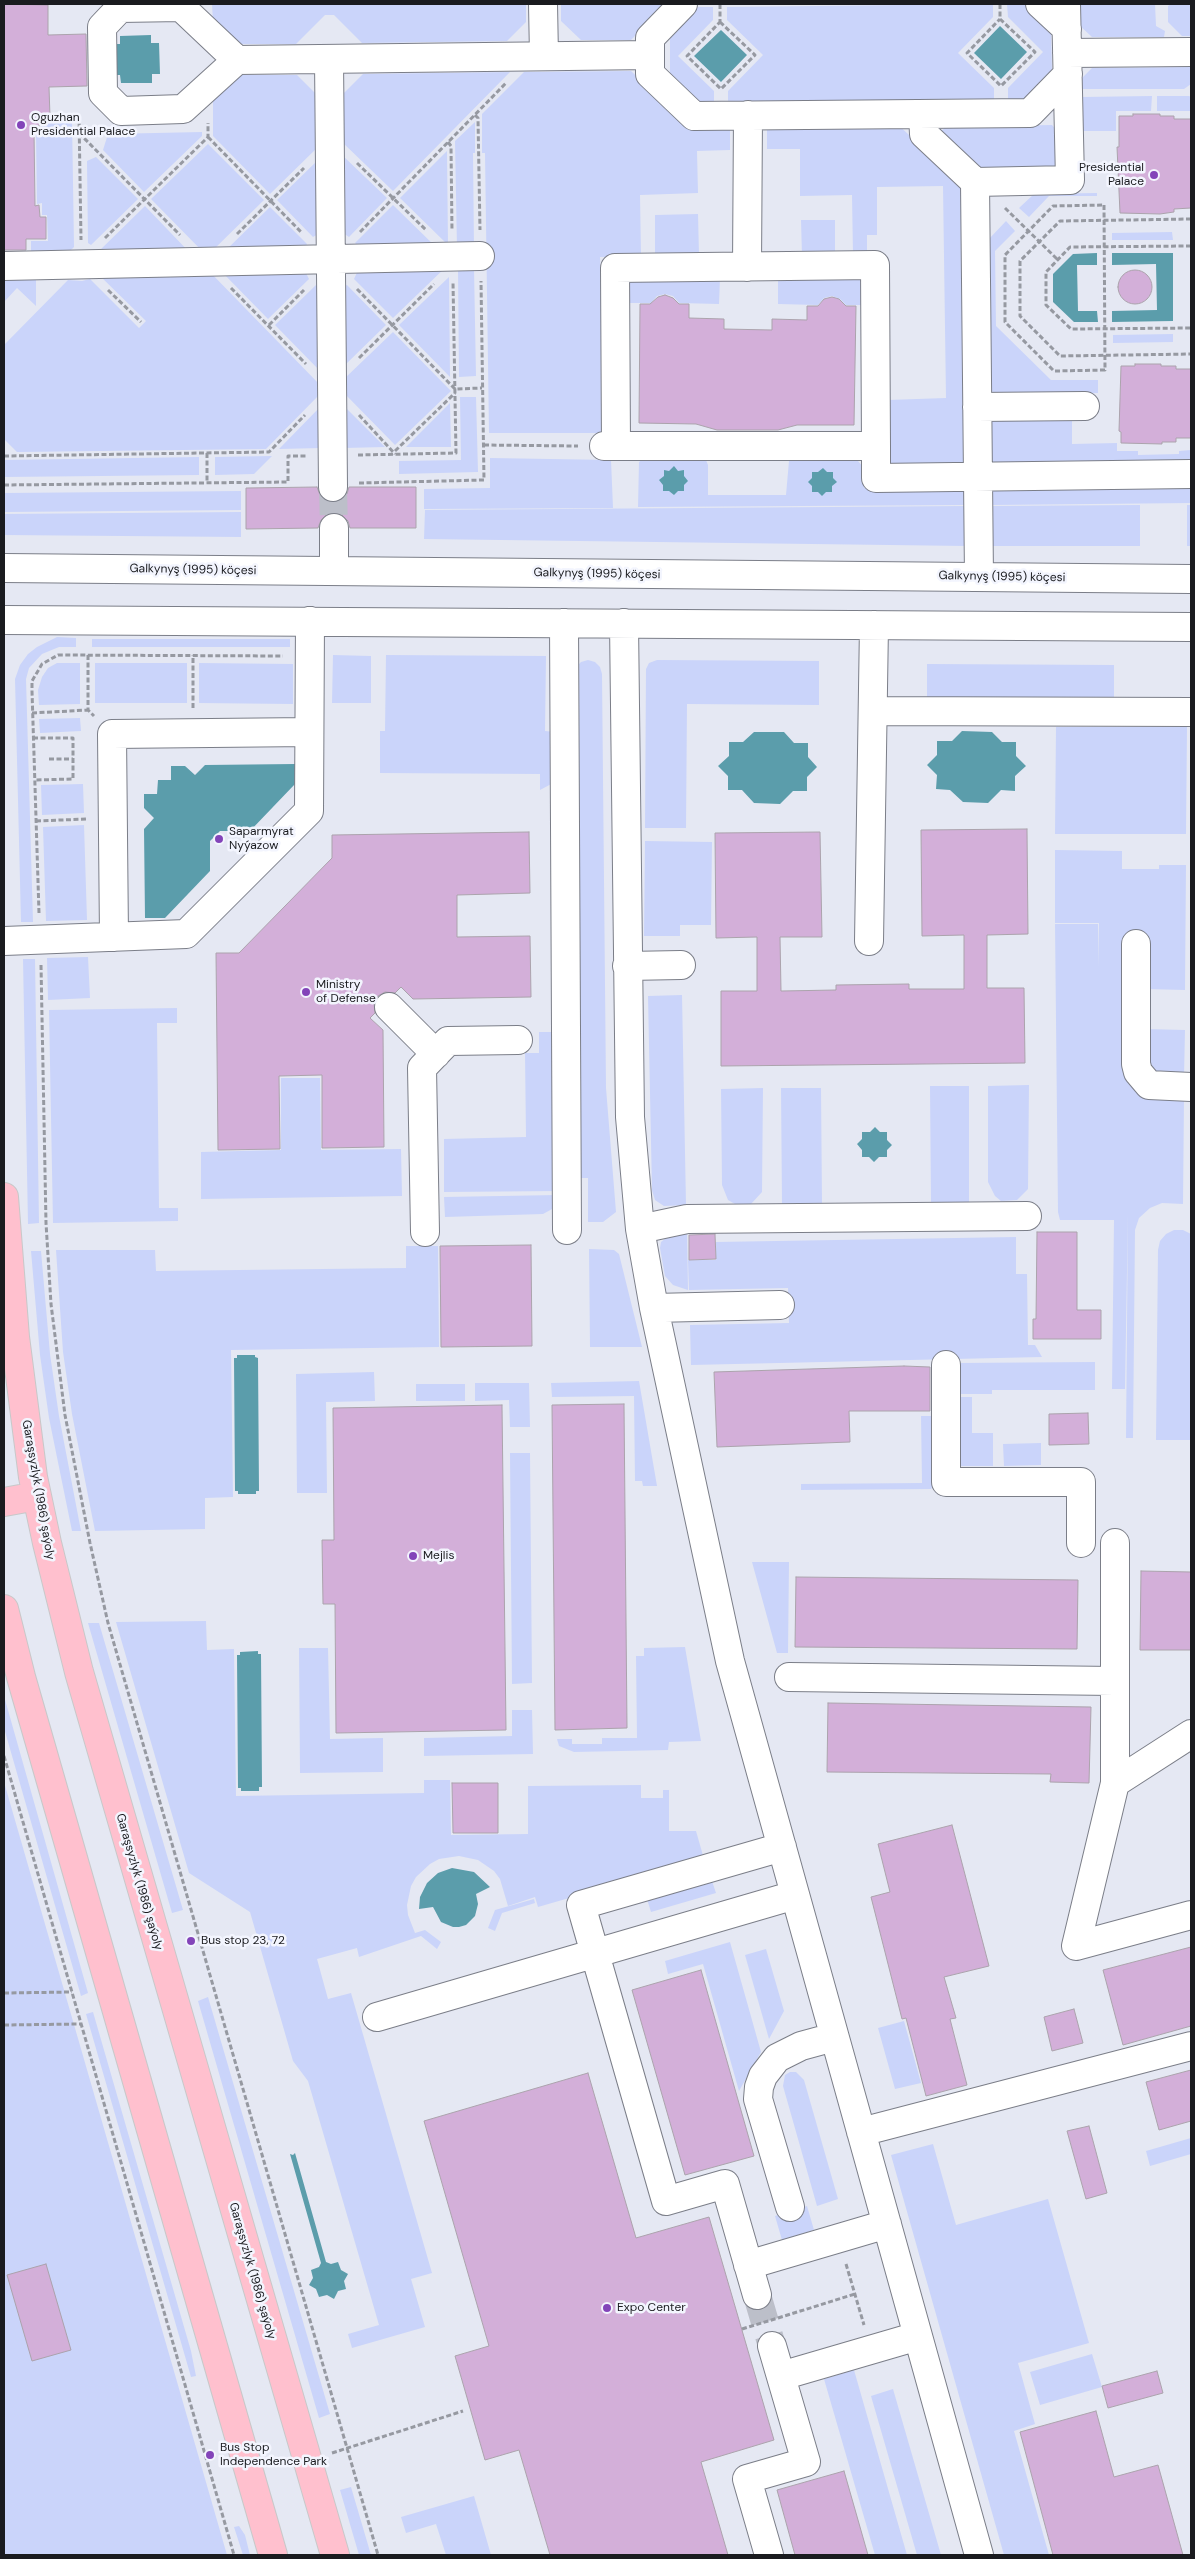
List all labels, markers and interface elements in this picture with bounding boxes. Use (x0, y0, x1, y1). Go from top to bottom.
place label: Oguzhan Presidential Palace (31, 111, 135, 139)
marker: Oguzhan Presidential Palace (15, 119, 27, 131)
place label: Presidential Palace (1079, 161, 1144, 189)
marker: Presidential Palace (1148, 169, 1160, 181)
street label: Galkynyş (1995) köçesi (129, 562, 257, 578)
street label: Galkynyş (1995) köçesi (533, 566, 661, 582)
street label: Galkynyş (1995) köçesi (938, 569, 1066, 585)
place label: Saparmyrat Nyýazow (229, 825, 294, 853)
marker: Saparmyrat Nyýazow (213, 833, 225, 845)
place label: Ministry of Defense (316, 978, 376, 1006)
marker: Ministry of Defense (300, 986, 312, 998)
street label: Garaşsyzlyk (1986) şaýoly (19, 1419, 57, 1561)
place label: Mejlis (423, 1549, 454, 1563)
marker: Mejlis (407, 1550, 419, 1562)
street label: Garaşsyzlyk (1986) şaýoly (113, 1812, 165, 1952)
place label: Bus stop 23, 72 (201, 1934, 285, 1948)
marker: Bus stop 23, 72 (185, 1935, 197, 1947)
street label: Garaşsyzlyk (1986) şaýoly (226, 2201, 278, 2341)
place label: Expo Center (617, 2301, 686, 2315)
marker: Expo Center (601, 2302, 613, 2314)
place label: Bus Stop Independence Park (220, 2441, 327, 2469)
marker: Bus Stop Independence Park (204, 2449, 216, 2461)

